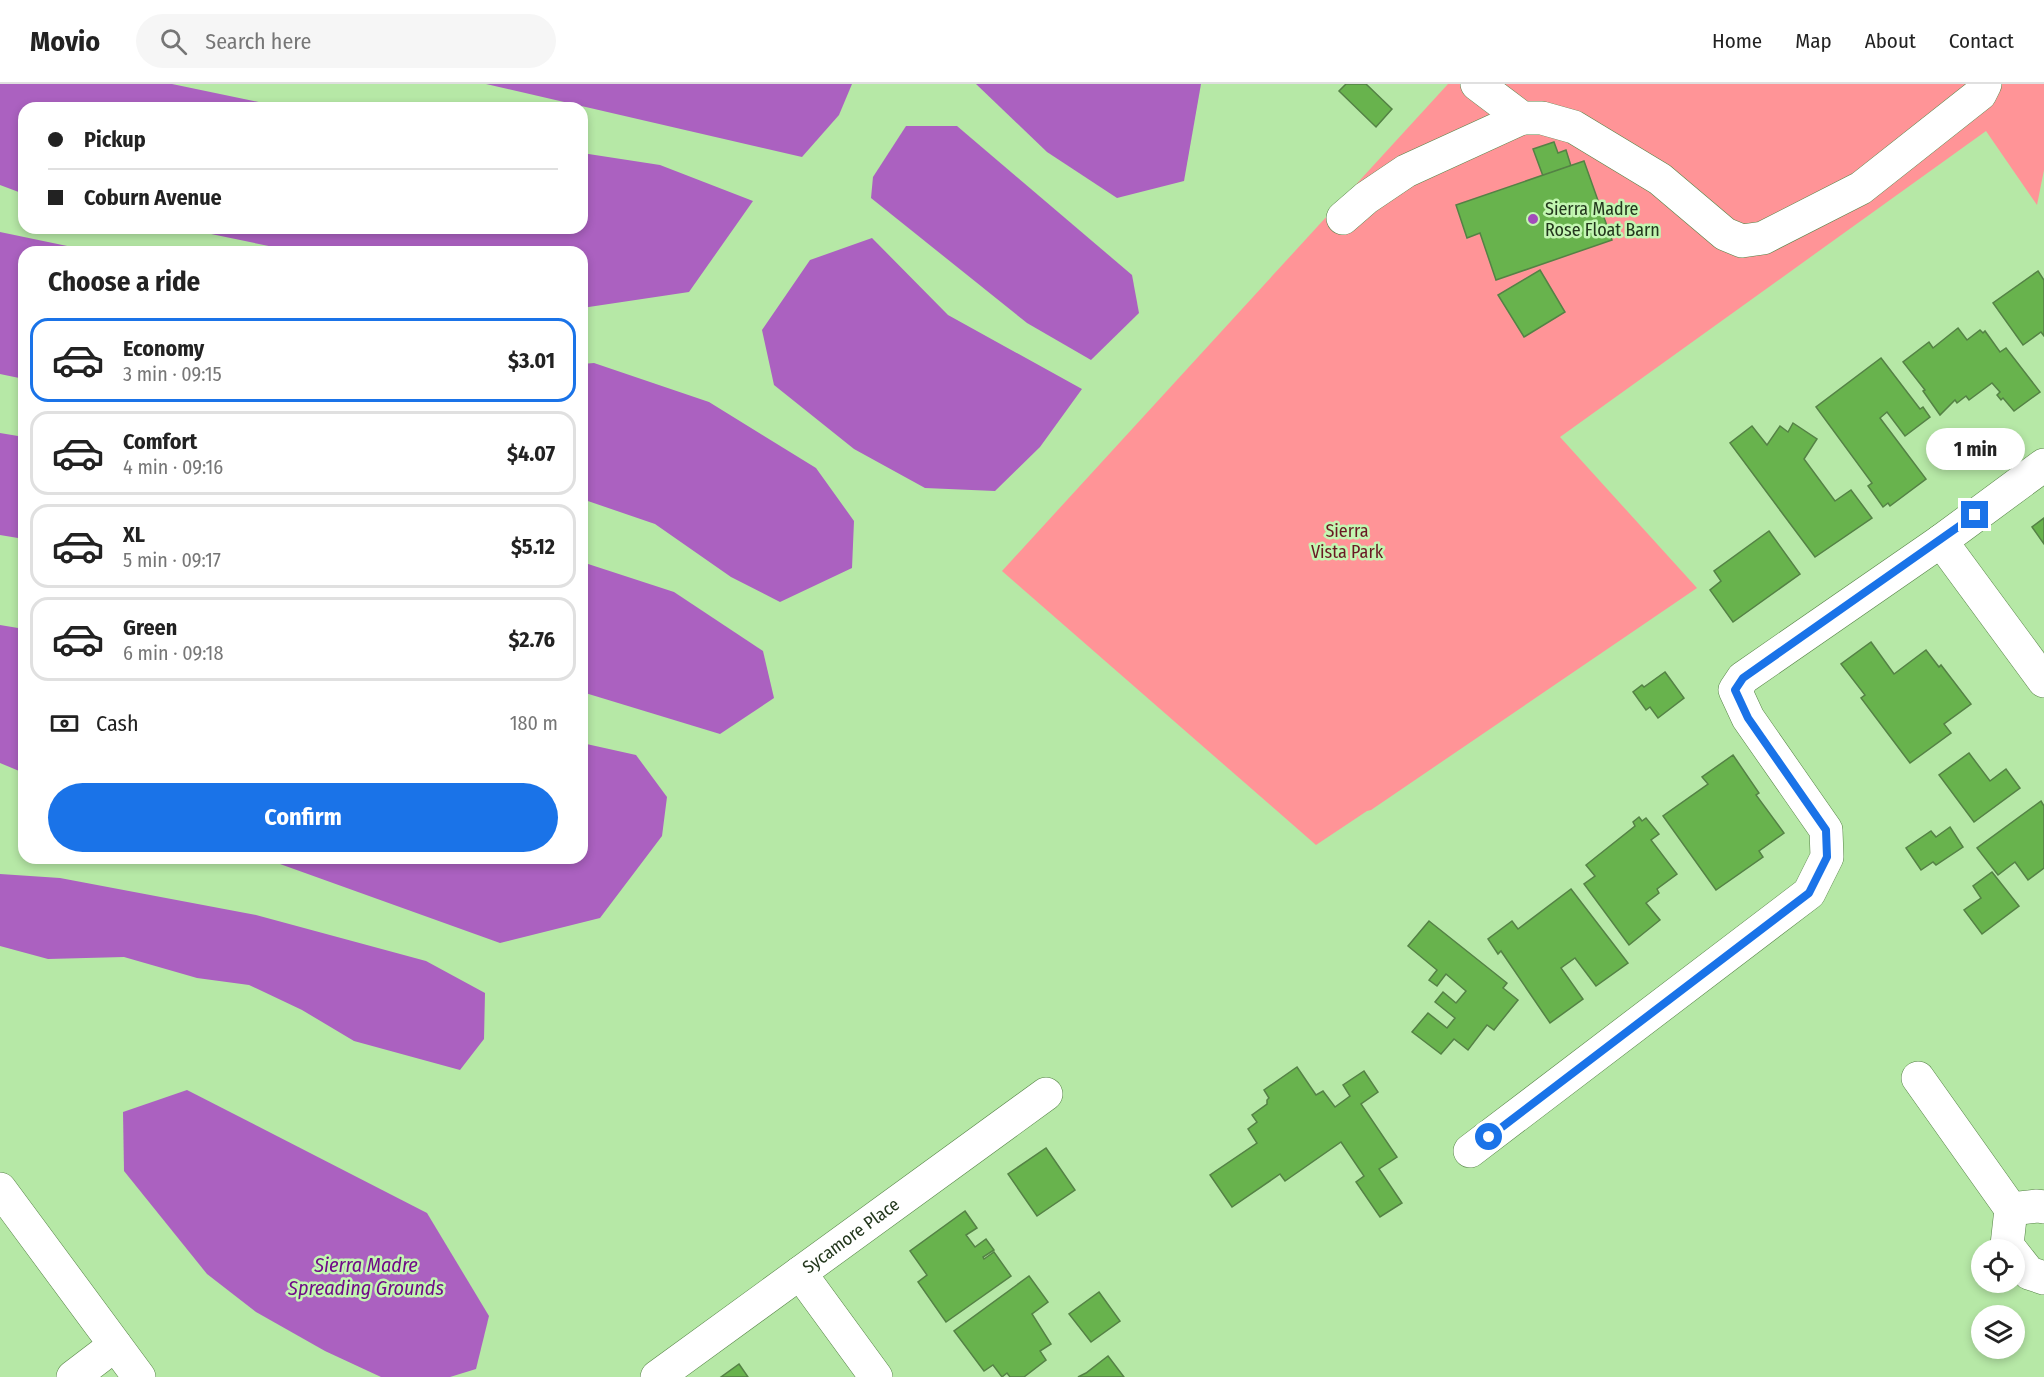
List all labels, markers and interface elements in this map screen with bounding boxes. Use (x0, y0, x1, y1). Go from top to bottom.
search box (136, 14, 556, 68)
text: Movio (30, 25, 100, 58)
icon: search (157, 25, 190, 58)
text: Search here (205, 28, 311, 55)
text: Home (1712, 28, 1762, 54)
text: Map (1795, 28, 1832, 54)
text: About (1865, 28, 1916, 54)
text: Contact (1949, 28, 2014, 54)
text: Pickup (84, 126, 146, 153)
text: Coburn Avenue (84, 184, 222, 211)
place label: Sierra Madre Rose Float Barn (1545, 198, 1660, 241)
marker: Sierra Madre Rose Float Barn (1526, 212, 1540, 226)
text: Choose a ride (48, 266, 200, 298)
icon: car (51, 333, 105, 387)
text: Economy (123, 335, 204, 362)
text: $3.01 (508, 347, 555, 374)
text: 3 min · 09:15 (123, 362, 222, 386)
icon: car (51, 426, 105, 480)
text: Comfort (123, 428, 197, 455)
callout: 1 min (1926, 428, 2024, 470)
text: 1 min (1954, 437, 1997, 461)
text: $4.07 (507, 440, 555, 467)
text: 4 min · 09:16 (123, 455, 223, 479)
route end (1961, 501, 1988, 528)
icon: car (51, 519, 105, 573)
park label: Sierra Vista Park (1311, 520, 1384, 563)
text: XL (123, 521, 145, 548)
text: $5.12 (511, 533, 555, 560)
text: 5 min · 09:17 (123, 548, 221, 572)
icon: car (51, 612, 105, 666)
text: Green (123, 614, 177, 641)
text: $2.76 (509, 626, 555, 653)
text: 6 min · 09:18 (123, 641, 223, 665)
icon: cash (48, 707, 81, 740)
text: Cash (96, 710, 139, 737)
text: 180 m (510, 711, 558, 735)
button: Confirm (48, 783, 558, 852)
route start (1475, 1123, 1502, 1150)
street label: Sycamore Place (798, 1193, 904, 1278)
map controls (1971, 1239, 2025, 1359)
button: locate (1971, 1239, 2025, 1293)
water label: Sierra Madre Spreading Grounds (287, 1253, 444, 1300)
button: layers (1971, 1305, 2025, 1359)

